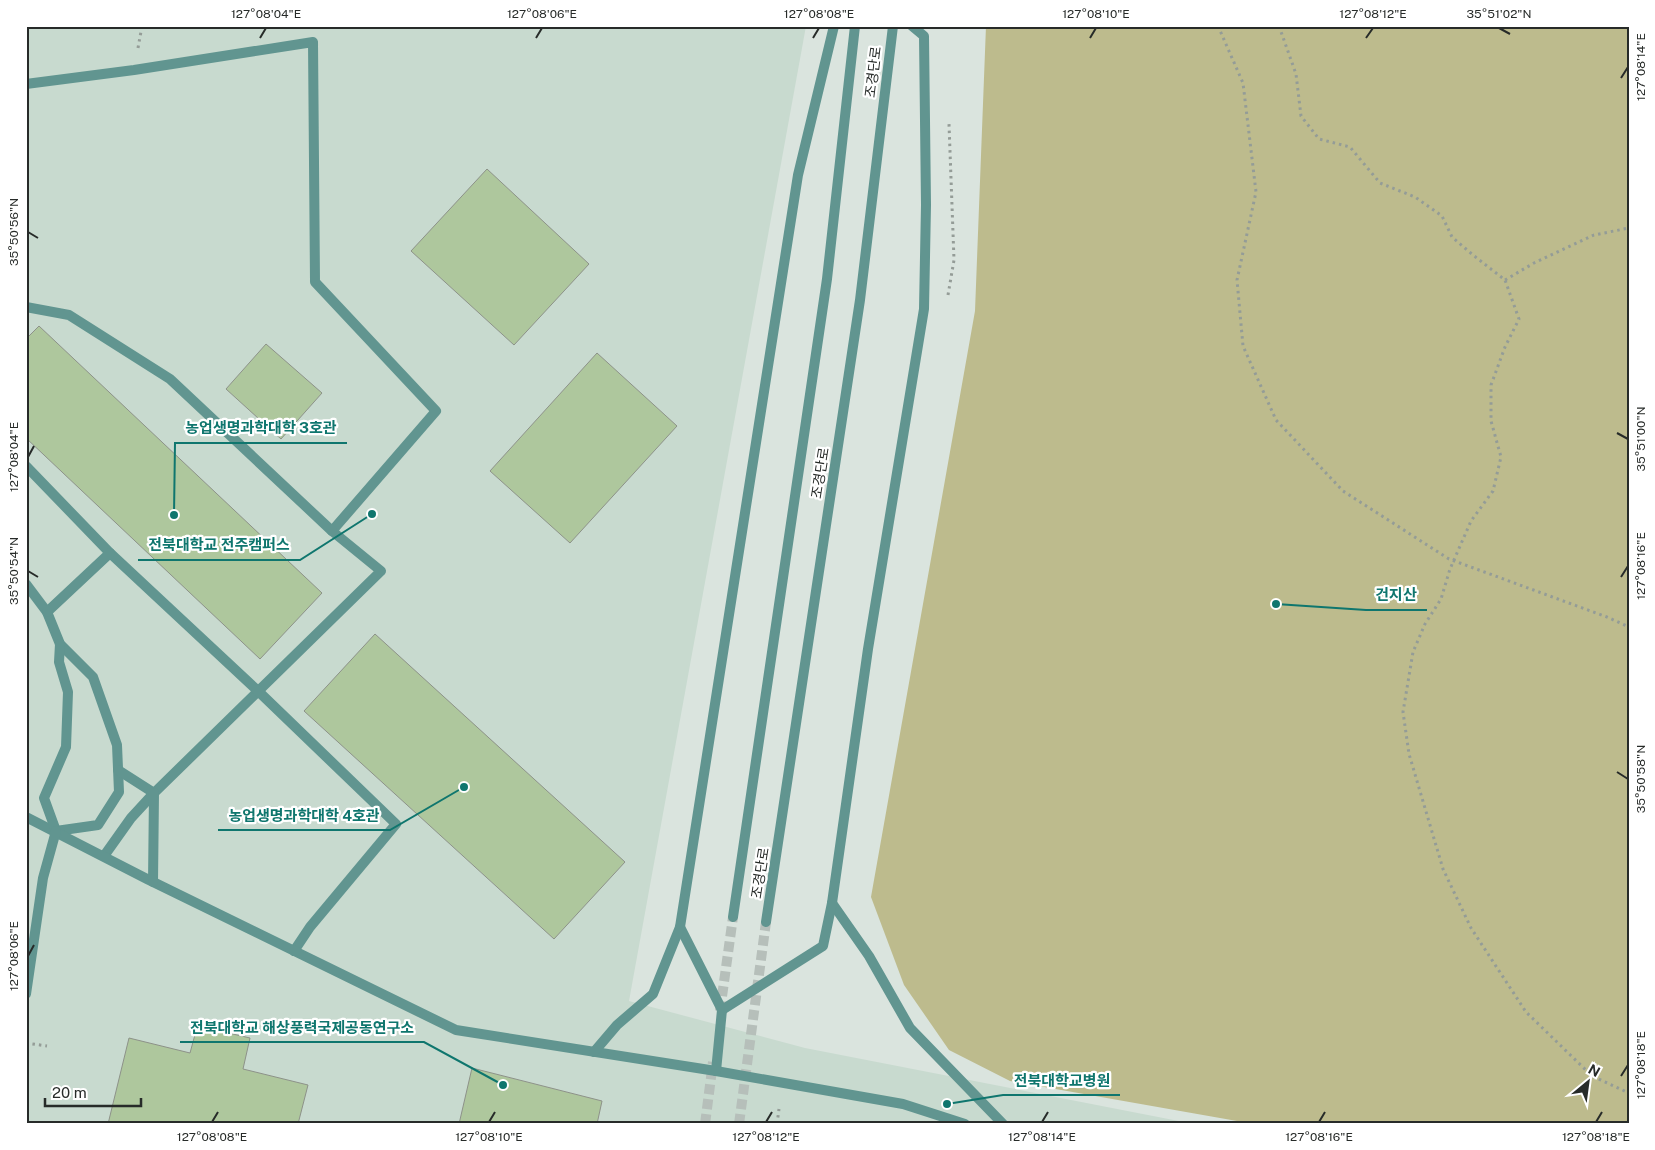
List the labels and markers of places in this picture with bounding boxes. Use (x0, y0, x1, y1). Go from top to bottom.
callout: 농업생명과학대학 3호관 (175, 413, 347, 443)
callout: 전북대학교 전주캠퍼스 (138, 530, 300, 560)
callout: 건지산 (1366, 580, 1427, 610)
callout: 농업생명과학대학 4호관 (218, 800, 390, 830)
callout: 전북대학교 해상풍력국제공동연구소 (180, 1012, 424, 1042)
callout: 전북대학교병원 (1003, 1065, 1120, 1095)

